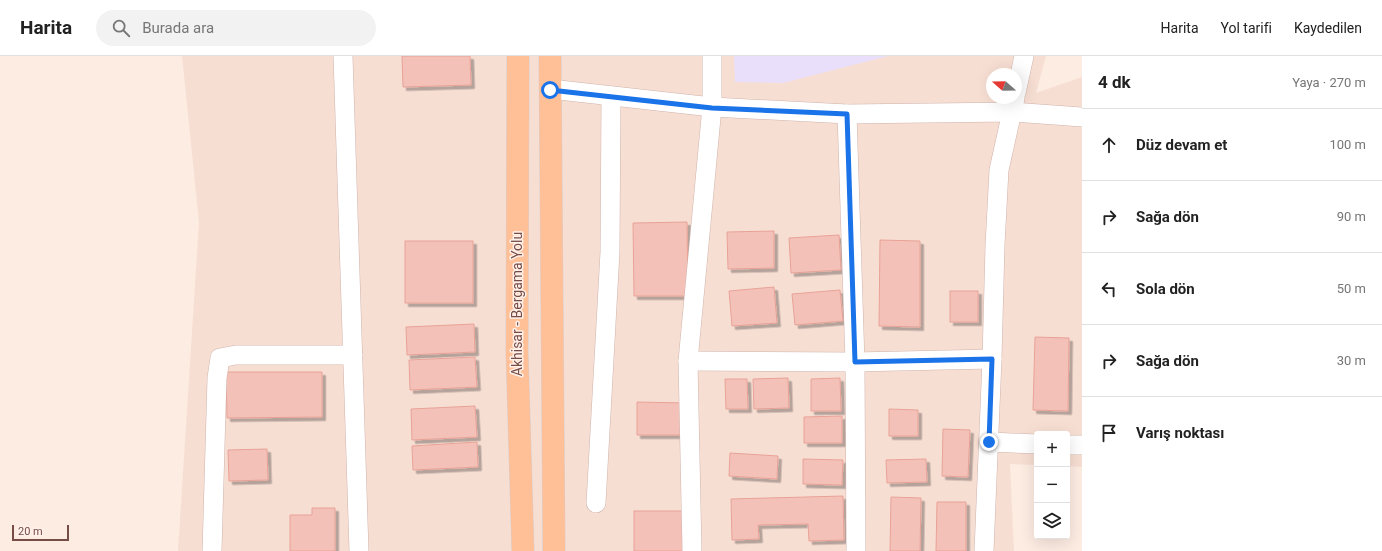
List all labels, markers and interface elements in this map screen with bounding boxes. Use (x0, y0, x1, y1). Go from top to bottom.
search box (96, 10, 376, 46)
text: Harita (20, 16, 72, 39)
icon: search (110, 17, 132, 39)
text: Burada ara (142, 19, 214, 37)
text: Harita (1161, 20, 1199, 36)
text: Yol tarifi (1221, 20, 1272, 36)
text: Kaydedilen (1294, 20, 1362, 36)
north arrow (986, 68, 1022, 104)
text: 4 dk (1098, 72, 1131, 92)
text: Yaya · 270 m (1292, 75, 1366, 90)
route start (541, 81, 559, 99)
icon: ahead (1098, 134, 1120, 156)
text: Düz devam et (1136, 136, 1227, 154)
text: 100 m (1329, 137, 1366, 152)
icon: right (1098, 206, 1120, 228)
text: Sağa dön (1136, 208, 1199, 226)
text: 90 m (1337, 209, 1366, 224)
street label: Akhisar - Bergama Yolu (509, 232, 525, 376)
icon: left (1098, 278, 1120, 300)
text: Sola dön (1136, 280, 1195, 298)
text: 50 m (1337, 281, 1366, 296)
icon: right (1098, 350, 1120, 372)
text: Sağa dön (1136, 352, 1199, 370)
text: 30 m (1337, 353, 1366, 368)
icon: arrive (1098, 422, 1120, 444)
text: Varış noktası (1136, 424, 1224, 442)
map controls (1034, 431, 1070, 539)
button: + (1034, 431, 1070, 467)
route end (980, 433, 998, 451)
button: − (1034, 467, 1070, 503)
button: layers (1034, 503, 1070, 539)
scale bar (12, 523, 69, 542)
text: 20 m (18, 525, 43, 538)

